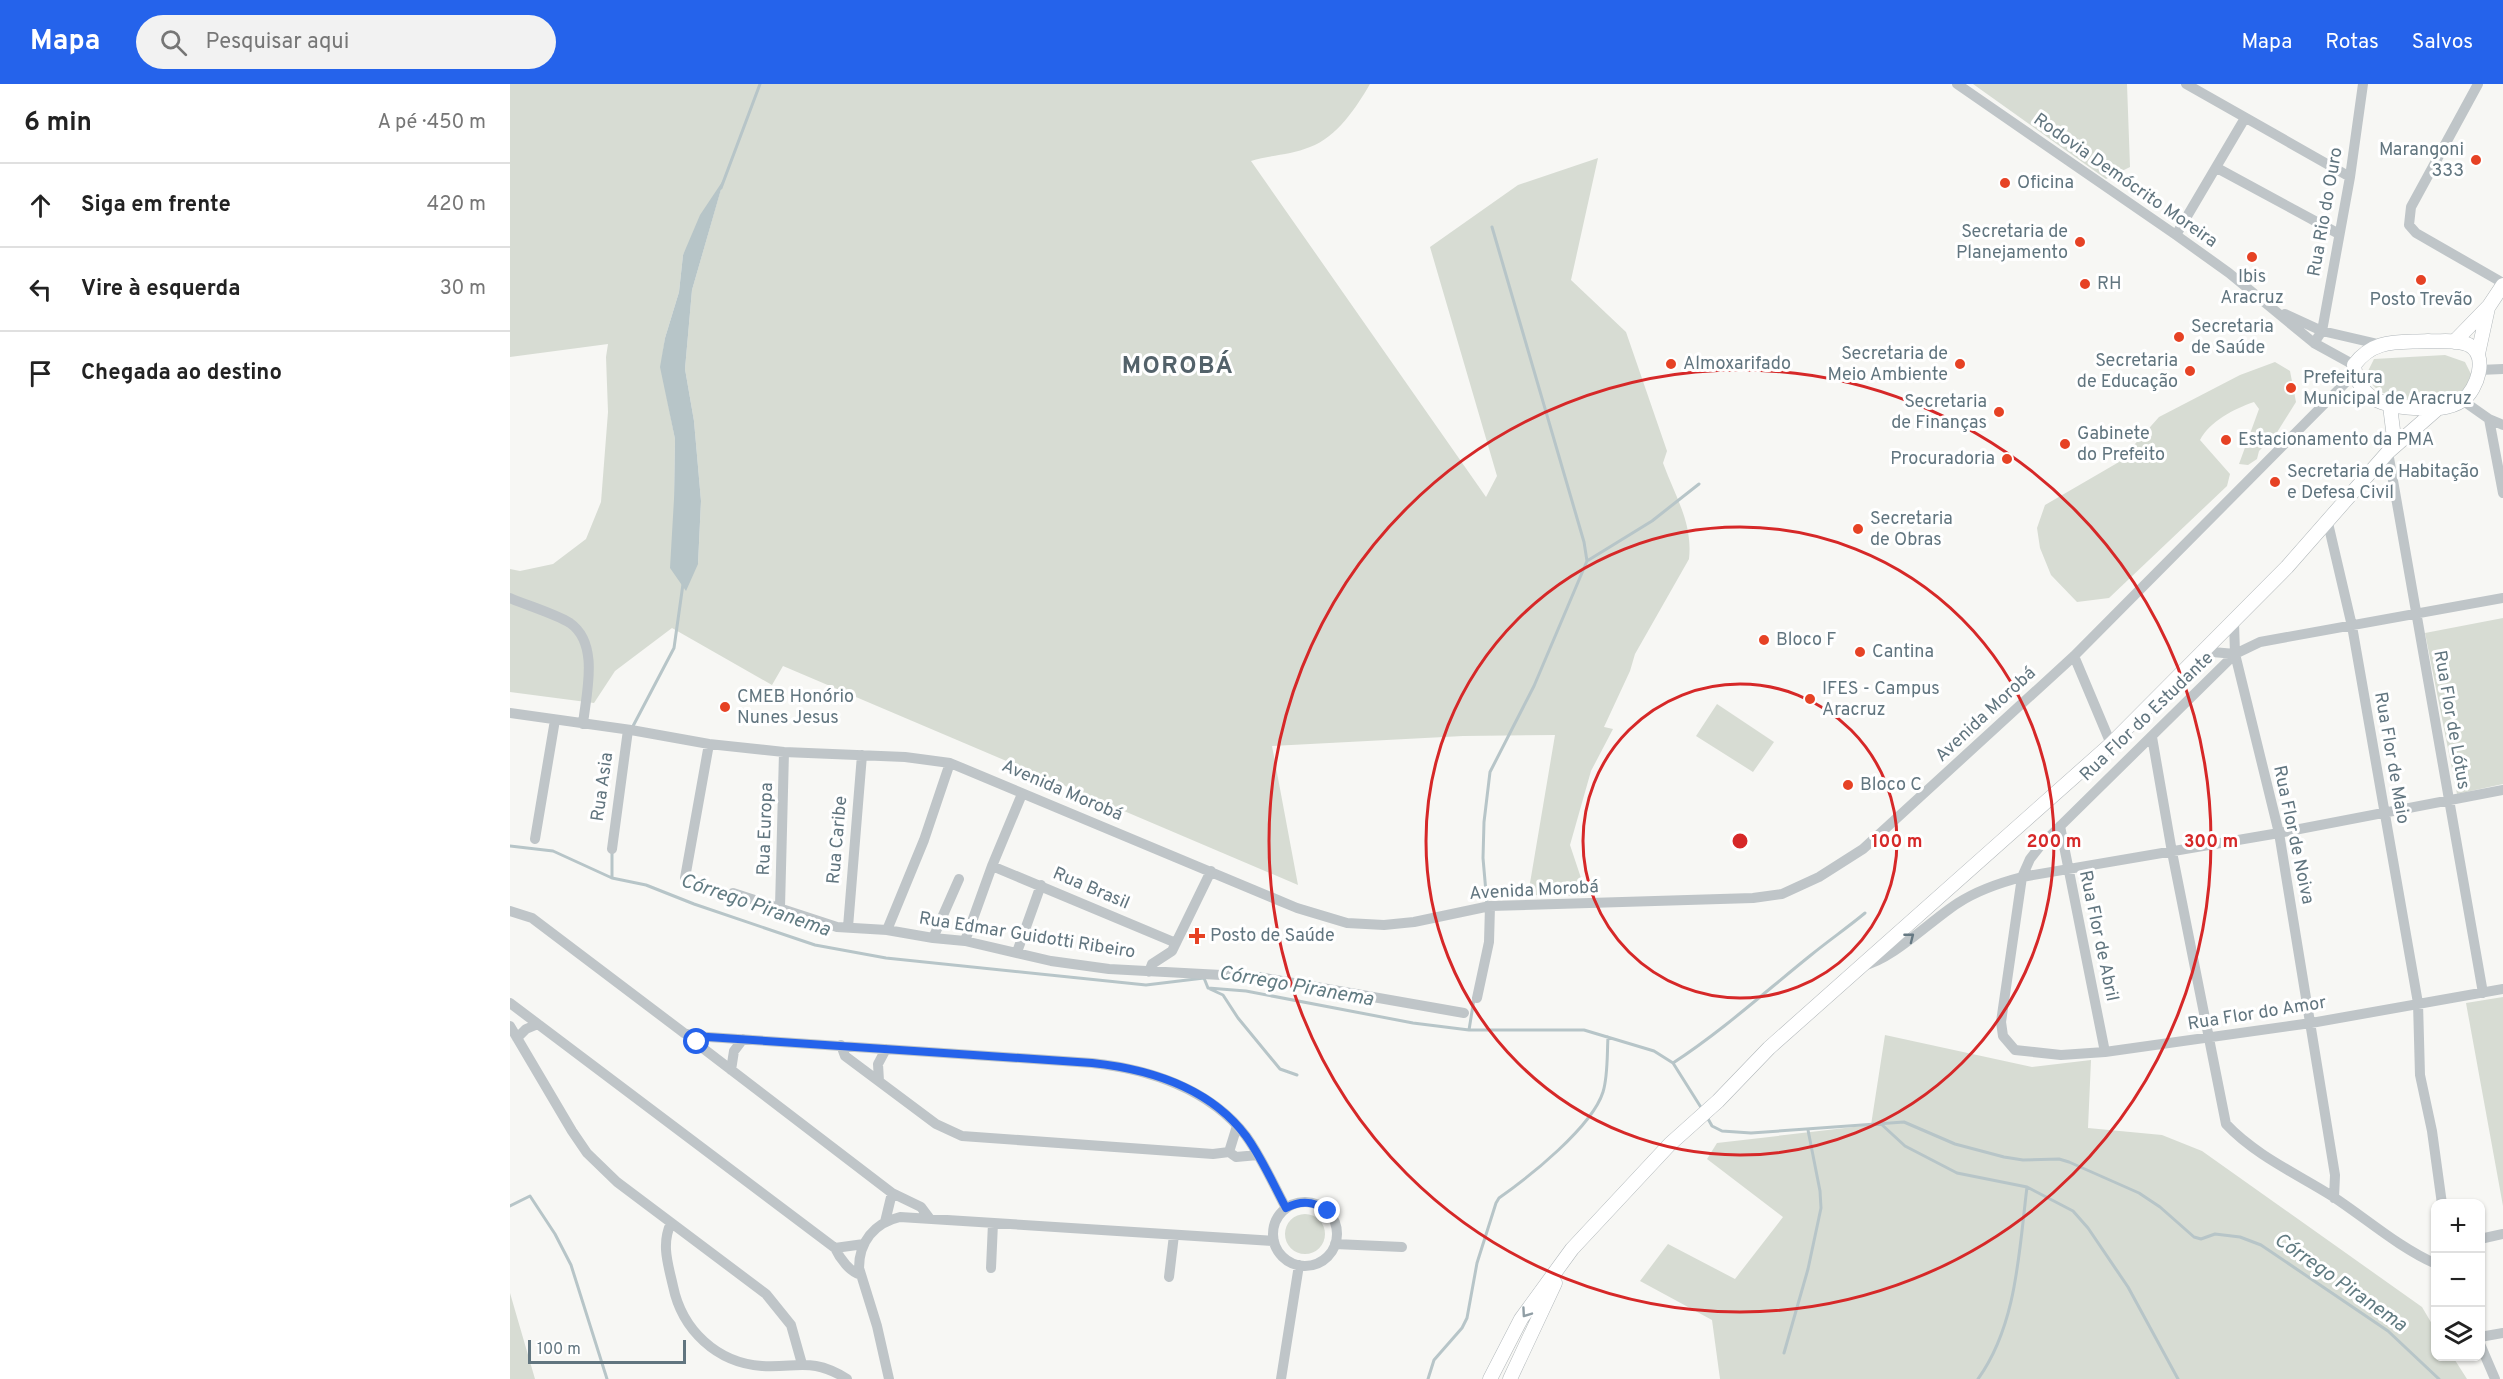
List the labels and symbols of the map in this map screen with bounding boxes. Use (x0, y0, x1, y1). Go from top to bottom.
street label: Rodovia Demócrito Moreira (2028, 109, 2222, 253)
place label: Marangoni 333 (2379, 139, 2464, 183)
street label: Rua Rio do Ouro (2303, 146, 2349, 278)
marker: Marangoni 333 (2469, 153, 2483, 167)
place label: Oficina (2017, 172, 2074, 195)
marker: Oficina (1998, 176, 2012, 190)
place label: Secretaria de Planejamento (1956, 221, 2068, 265)
marker: Secretaria de Planejamento (2073, 235, 2087, 249)
marker: Ibis Aracruz (2245, 250, 2259, 264)
place label: Ibis Aracruz (2220, 266, 2284, 310)
place label: RH (2097, 273, 2122, 296)
marker: Posto Trevão (2414, 273, 2428, 287)
marker: RH (2078, 277, 2092, 291)
place label: Posto Trevão (2370, 289, 2472, 312)
place label: Secretaria de Saúde (2191, 316, 2274, 360)
marker: Secretaria de Saúde (2172, 330, 2186, 344)
place label: Secretaria de Meio Ambiente (1827, 343, 1948, 387)
district label: MOROBÁ (1122, 350, 1234, 382)
place label: Secretaria de Educação (2077, 350, 2178, 394)
place label: Almoxarifado (1683, 353, 1791, 376)
marker: Almoxarifado (1664, 357, 1678, 371)
marker: Secretaria de Meio Ambiente (1953, 357, 1967, 371)
marker: Secretaria de Educação (2183, 364, 2197, 378)
place label: Prefeitura Municipal de Aracruz (2303, 367, 2472, 411)
marker: Prefeitura Municipal de Aracruz (2284, 381, 2298, 395)
place label: Secretaria de Finanças (1891, 391, 1987, 435)
marker: Secretaria de Finanças (1992, 405, 2006, 419)
place label: Gabinete do Prefeito (2077, 423, 2165, 467)
place label: Estacionamento da PMA (2238, 429, 2434, 452)
marker: Estacionamento da PMA (2219, 433, 2233, 447)
marker: Gabinete do Prefeito (2058, 437, 2072, 451)
place label: Procuradoria (1890, 448, 1995, 471)
marker: Procuradoria (2000, 452, 2014, 466)
place label: Secretaria de Habitação e Defesa Civil (2287, 461, 2479, 505)
marker: Secretaria de Habitação e Defesa Civil (2268, 475, 2282, 489)
place label: Secretaria de Obras (1870, 508, 1953, 552)
marker: Secretaria de Obras (1851, 522, 1865, 536)
place label: Bloco F (1776, 629, 1836, 652)
marker: Bloco F (1757, 633, 1771, 647)
place label: Cantina (1872, 641, 1934, 664)
marker: Cantina (1853, 645, 1867, 659)
street label: Rua Flor do Estudante (2075, 647, 2219, 787)
street label: Rua Flor de Lótus (2427, 649, 2475, 791)
street label: Avenida Morobá (1931, 662, 2041, 768)
place label: IFES - Campus Aracruz (1822, 678, 1940, 722)
place label: CMEB Honório Nunes Jesus (737, 686, 854, 730)
street label: Rua Flor de Maio (2368, 690, 2414, 826)
marker: IFES - Campus Aracruz (1803, 692, 1817, 706)
marker: CMEB Honório Nunes Jesus (718, 700, 732, 714)
street label: Rua Asia (587, 751, 619, 823)
street label: Avenida Morobá (998, 755, 1126, 827)
street label: Rua Flor de Noiva (2267, 763, 2319, 907)
place label: Bloco C (1860, 774, 1922, 797)
marker: Bloco C (1841, 778, 1855, 792)
street label: Rua Europa (753, 782, 779, 876)
street label: Rua Caribe (823, 795, 853, 885)
centre of rings (1730, 831, 1750, 851)
text: 100 m (1871, 831, 1923, 854)
text: 200 m (2026, 831, 2082, 854)
text: 300 m (2184, 831, 2238, 854)
street label: Rua Brasil (1049, 863, 1133, 915)
water label: Córrego Piranema (677, 868, 834, 944)
street label: Rua Flor de Abril (2073, 868, 2123, 1004)
street label: Avenida Morobá (1469, 876, 1599, 906)
street label: Rua Edmar Guidotti Ribeiro (917, 908, 1137, 964)
place label: Posto de Saúde (1210, 925, 1335, 948)
marker: Posto de Saúde (1188, 927, 1206, 945)
one-way arrow (1904, 934, 1915, 945)
water label: Córrego Piranema (1217, 961, 1376, 1014)
street label: Rua Flor do Amor (2186, 992, 2328, 1036)
route start (683, 1028, 709, 1054)
route end (1314, 1197, 1340, 1223)
water label: Córrego Piranema (2268, 1227, 2412, 1339)
one-way arrow (1522, 1306, 1533, 1317)
scale bar (528, 1337, 686, 1364)

